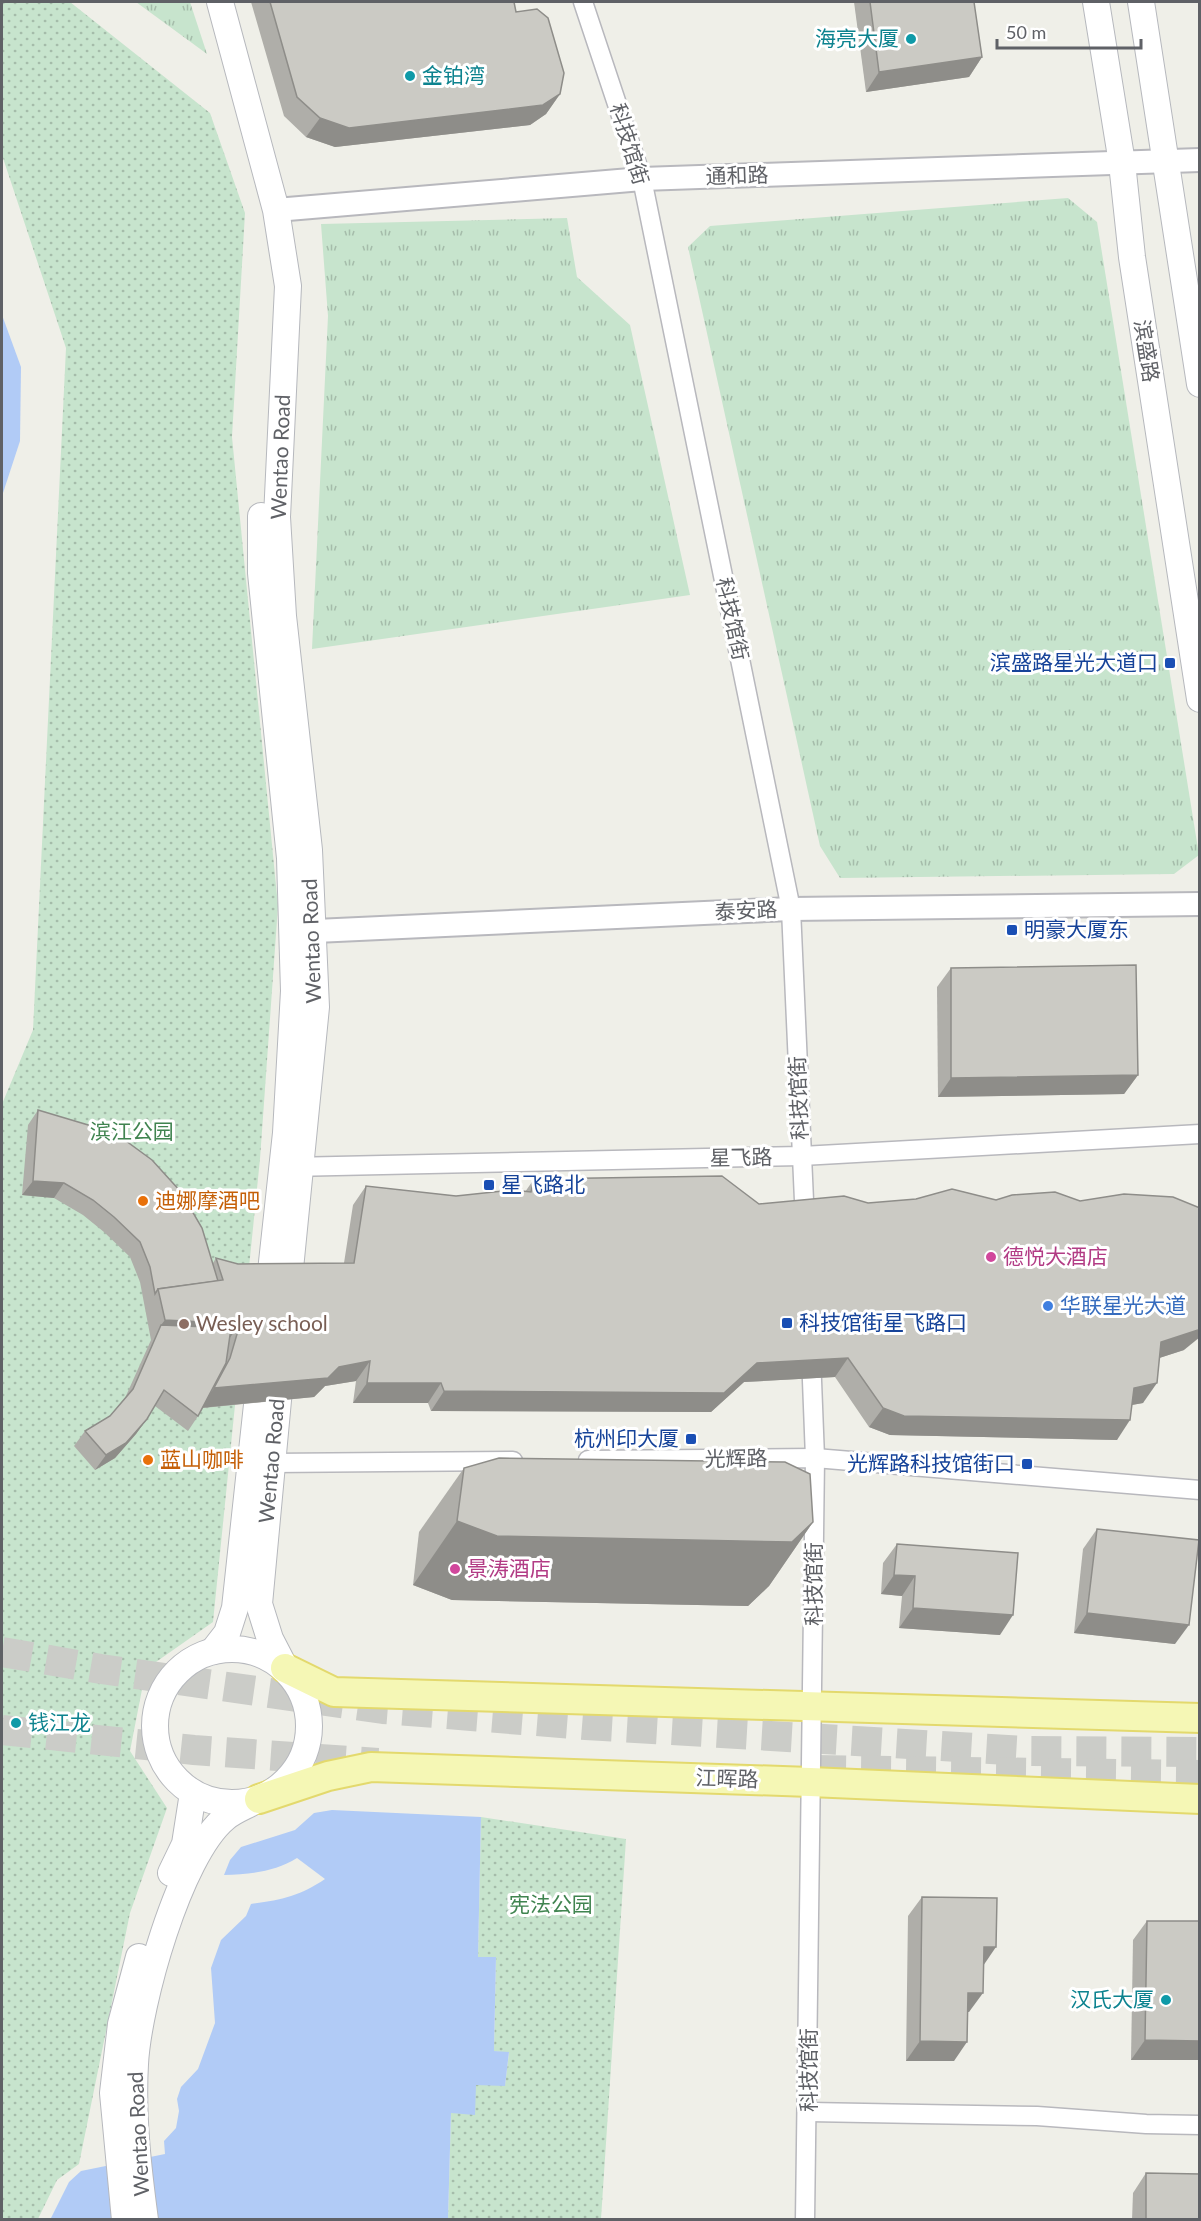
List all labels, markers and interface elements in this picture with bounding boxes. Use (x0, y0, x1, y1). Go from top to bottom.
scale bar (997, 12, 1141, 50)
text: 50 m (1006, 21, 1046, 43)
place label: 海亮大厦 (815, 25, 899, 50)
marker: 海亮大厦 (904, 32, 918, 46)
place label: 金铂湾 (422, 62, 485, 87)
marker: 金铂湾 (403, 69, 417, 83)
street label: 科技馆街 (606, 100, 655, 187)
street label: 通和路 (705, 161, 769, 188)
street label: 滨盛路 (1130, 318, 1165, 384)
street label: Wentao Road (265, 394, 294, 520)
street label: 科技馆街 (713, 575, 754, 662)
place label: 滨盛路星光大道口 (990, 649, 1158, 674)
marker: 滨盛路星光大道口 (1163, 656, 1177, 670)
street label: Wentao Road (296, 878, 325, 1004)
street label: 泰安路 (714, 895, 778, 924)
place label: 明豪大厦东 (1024, 916, 1129, 941)
marker: 明豪大厦东 (1005, 923, 1019, 937)
street label: 科技馆街 (784, 1056, 811, 1140)
park label: 滨江公园 (90, 1118, 174, 1143)
street label: 星飞路 (709, 1143, 773, 1170)
place label: 星飞路北 (501, 1171, 585, 1196)
marker: 星飞路北 (482, 1178, 496, 1192)
place label: 迪娜摩酒吧 (155, 1187, 260, 1212)
marker: 迪娜摩酒吧 (136, 1194, 150, 1208)
place label: 德悦大酒店 (1003, 1243, 1108, 1268)
marker: 德悦大酒店 (984, 1250, 998, 1264)
place label: 华联星光大道 (1060, 1292, 1186, 1317)
marker: 华联星光大道 (1041, 1299, 1055, 1313)
place label: 科技馆街星飞路口 (799, 1309, 967, 1334)
place label: Wesley school (196, 1310, 328, 1335)
marker: 科技馆街星飞路口 (780, 1316, 794, 1330)
marker: Wesley school (177, 1317, 191, 1331)
street label: Wentao Road (253, 1397, 288, 1524)
place label: 杭州印大厦 (574, 1425, 679, 1450)
marker: 杭州印大厦 (684, 1432, 698, 1446)
street label: 光辉路 (704, 1444, 768, 1471)
place label: 蓝山咖啡 (160, 1446, 244, 1471)
place label: 光辉路科技馆街口 (847, 1450, 1015, 1475)
marker: 蓝山咖啡 (141, 1453, 155, 1467)
marker: 光辉路科技馆街口 (1020, 1457, 1034, 1471)
street label: 科技馆街 (800, 1542, 825, 1626)
place label: 景涛酒店 (467, 1555, 551, 1580)
marker: 景涛酒店 (448, 1562, 462, 1576)
place label: 钱江龙 (28, 1709, 91, 1734)
marker: 钱江龙 (9, 1716, 23, 1730)
street label: 江晖路 (695, 1764, 759, 1791)
park label: 宪法公园 (509, 1891, 593, 1916)
place label: 汉氏大厦 (1070, 1986, 1154, 2011)
marker: 汉氏大厦 (1159, 1993, 1173, 2007)
street label: 科技馆街 (795, 2028, 820, 2112)
street label: Wentao Road (122, 2071, 153, 2197)

